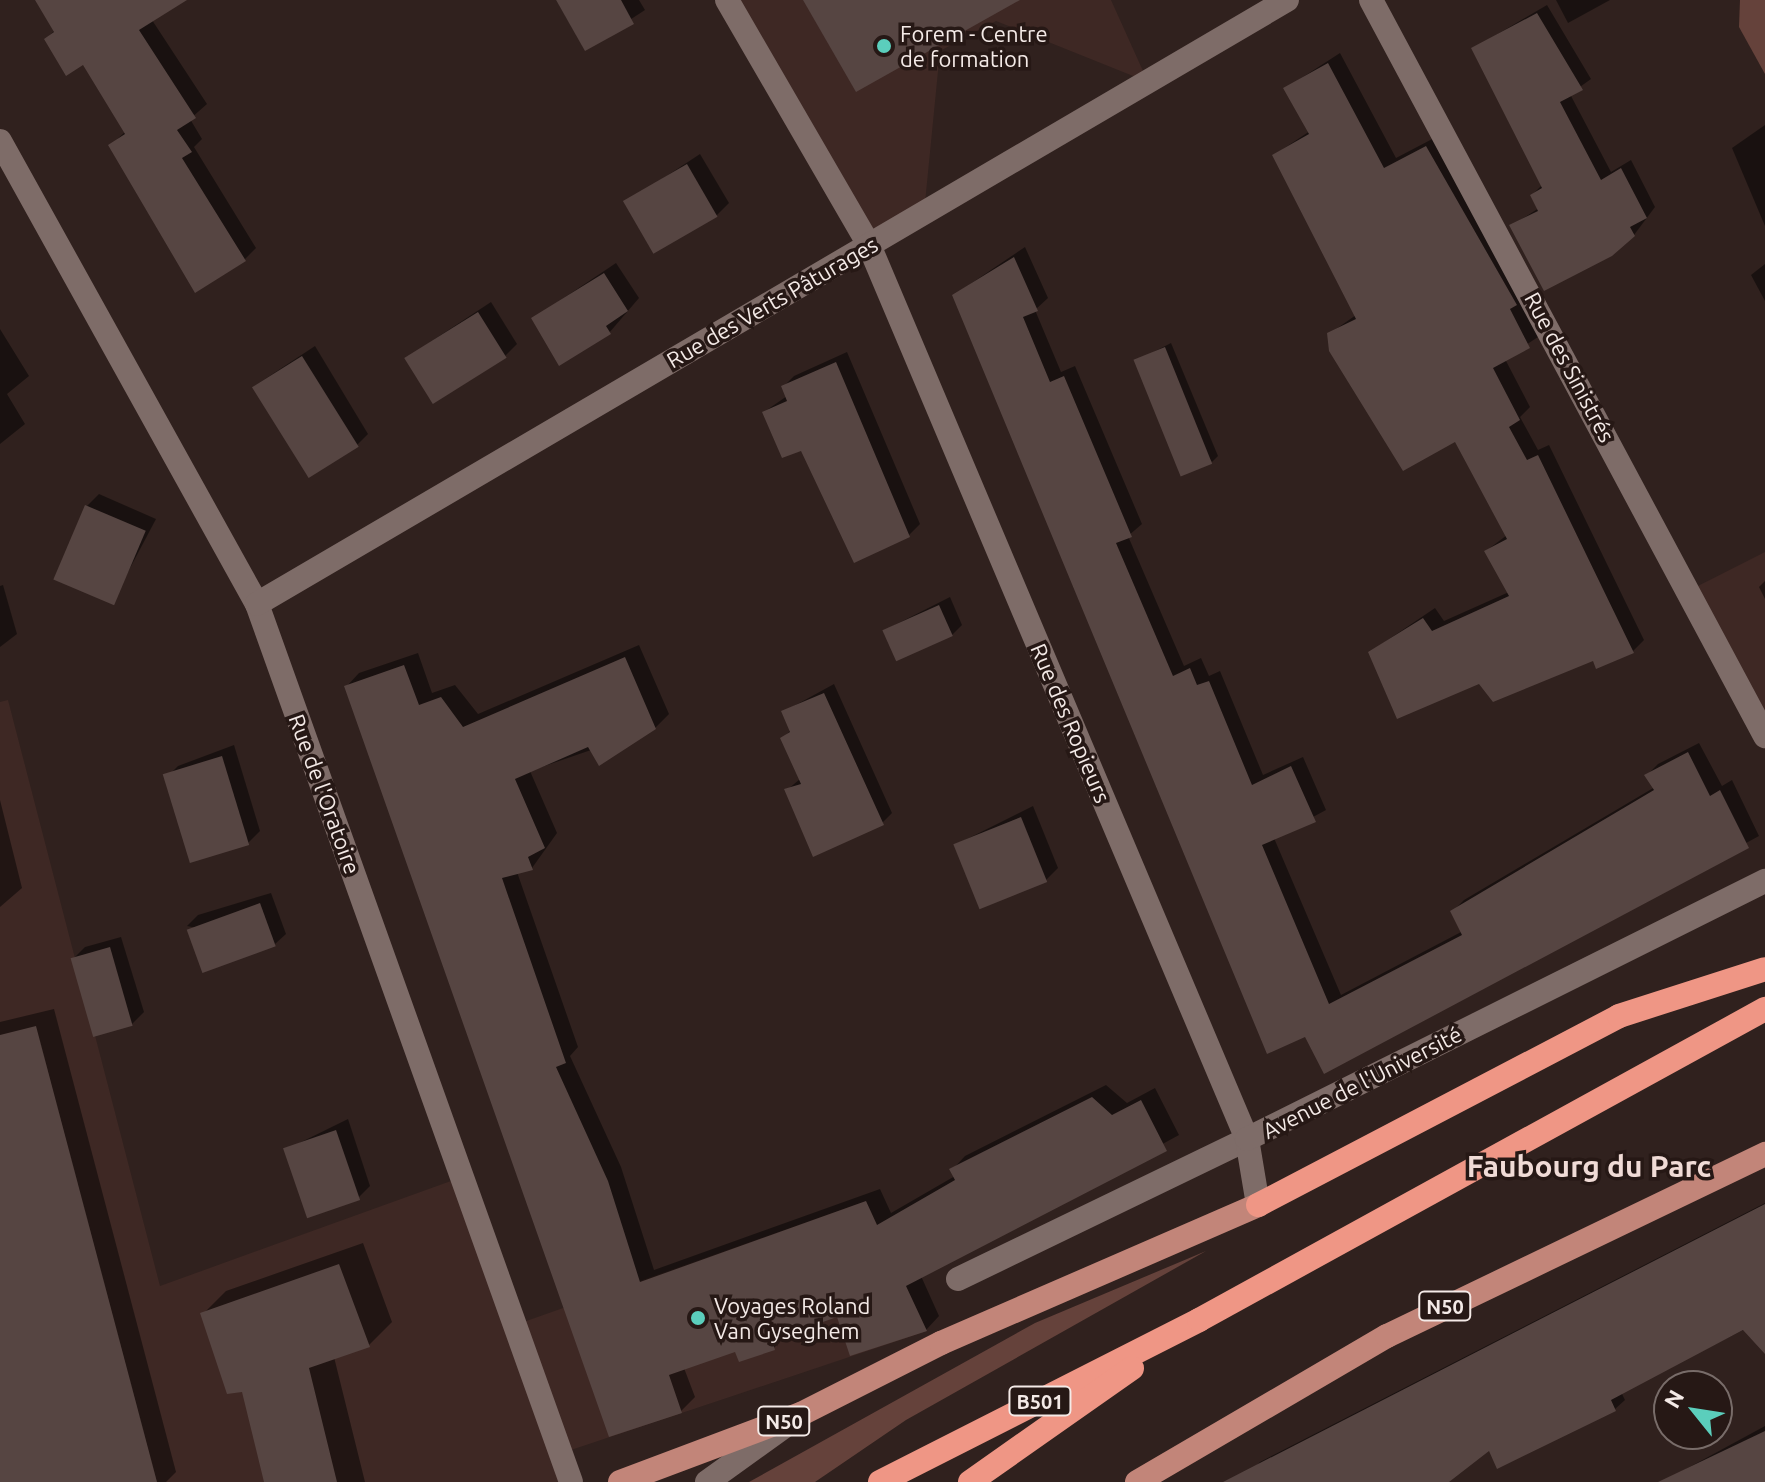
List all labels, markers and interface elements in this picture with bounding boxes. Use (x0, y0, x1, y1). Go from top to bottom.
place label: Forem - Centre de formation (900, 20, 1048, 72)
marker: Forem - Centre de formation (875, 37, 893, 55)
street label: Rue des Verts Pâturages (662, 231, 882, 373)
street label: Rue des Sinistrés (1519, 288, 1621, 446)
street label: Rue des Ropieurs (1026, 639, 1116, 807)
street label: Rue de l'Oratoire (284, 710, 366, 878)
street label: Avenue de l'Université (1258, 1020, 1466, 1144)
district label: Faubourg du Parc (1467, 1148, 1711, 1184)
road number: N50 (1417, 1290, 1473, 1322)
place label: Voyages Roland Van Gyseghem (714, 1292, 870, 1344)
marker: Voyages Roland Van Gyseghem (689, 1309, 707, 1327)
north arrow (1653, 1370, 1733, 1450)
road number: B501 (1008, 1385, 1072, 1417)
text: N (1659, 1385, 1688, 1412)
road number: N50 (756, 1405, 812, 1437)

